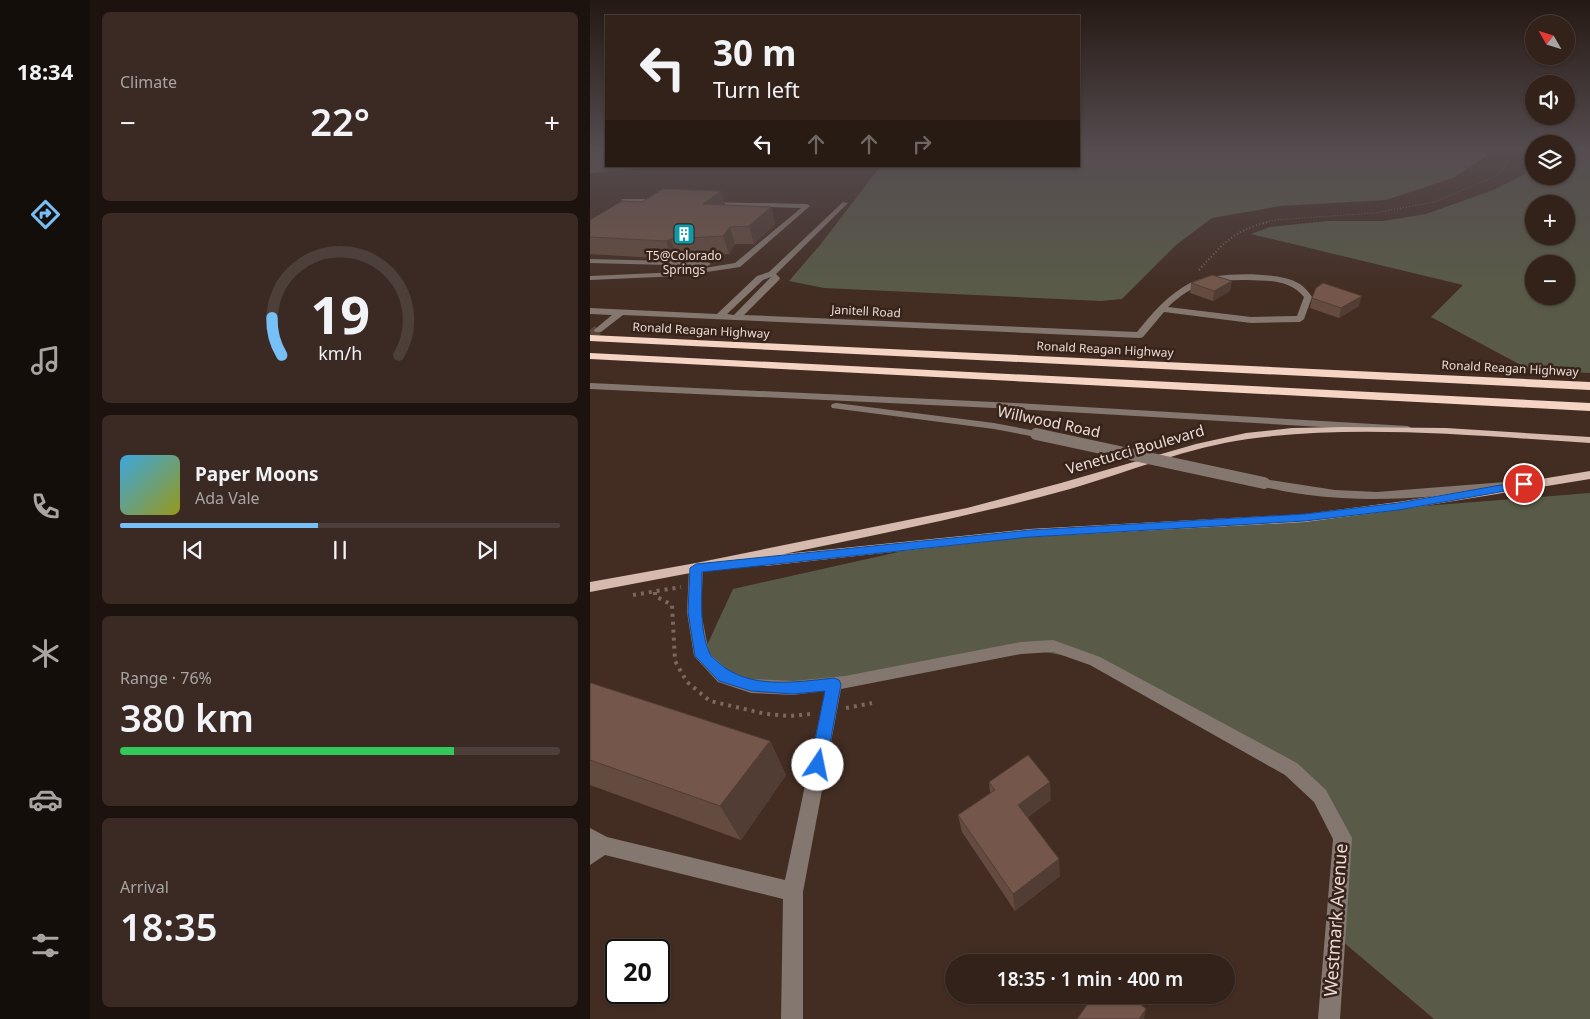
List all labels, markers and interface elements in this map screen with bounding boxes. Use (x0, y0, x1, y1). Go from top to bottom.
north arrow (1525, 15, 1575, 65)
map controls (1525, 15, 1575, 305)
text: 30 m (713, 29, 796, 76)
icon: left (630, 35, 695, 100)
text: 18:34 (17, 56, 73, 86)
text: Climate (120, 71, 177, 93)
text: Turn left (713, 74, 800, 104)
button: sound (1525, 75, 1575, 125)
text: 22° (310, 95, 370, 147)
text: − (120, 103, 136, 141)
text: + (544, 103, 560, 141)
icon: left (749, 130, 777, 158)
icon: ahead (802, 130, 830, 158)
icon: ahead (855, 130, 883, 158)
icon: right (908, 130, 936, 158)
button: layers (1525, 135, 1575, 185)
button: + (1525, 195, 1575, 245)
icon: directions (28, 197, 63, 232)
building icon: T5@Colorado Springs (672, 222, 696, 246)
place label: T5@Colorado Springs (646, 247, 722, 278)
button: − (1525, 255, 1575, 305)
text: 19 (310, 278, 370, 349)
street label: Janitell Road (830, 301, 901, 321)
street label: Ronald Reagan Highway (632, 318, 771, 342)
street label: Ronald Reagan Highway (1036, 337, 1175, 361)
text: km/h (318, 341, 362, 365)
icon: music (28, 343, 63, 378)
street label: Ronald Reagan Highway (1441, 356, 1580, 380)
street label: Willwood Road (996, 400, 1102, 442)
street label: Venetucci Boulevard (1063, 420, 1207, 478)
text: Paper Moons (195, 461, 319, 487)
pin (1503, 463, 1545, 505)
icon: arrive (1510, 470, 1538, 498)
text: Ada Vale (195, 487, 260, 509)
icon: phone (28, 489, 63, 524)
icon: previous (179, 536, 207, 564)
icon: pause (326, 536, 354, 564)
icon: next (473, 536, 501, 564)
icon: climate (28, 636, 63, 671)
text: Range · 76% (120, 667, 212, 689)
text: 380 km (120, 691, 254, 743)
position arrow (791, 738, 843, 790)
icon: car (28, 782, 63, 817)
street label: Westmark Avenue (1318, 843, 1352, 997)
text: Arrival (120, 876, 169, 898)
text: 18:35 (120, 900, 217, 952)
icon: filters (28, 928, 63, 963)
speed limit sign: 20 (605, 939, 670, 1004)
text: 18:35 · 1 min · 400 m (997, 966, 1183, 992)

